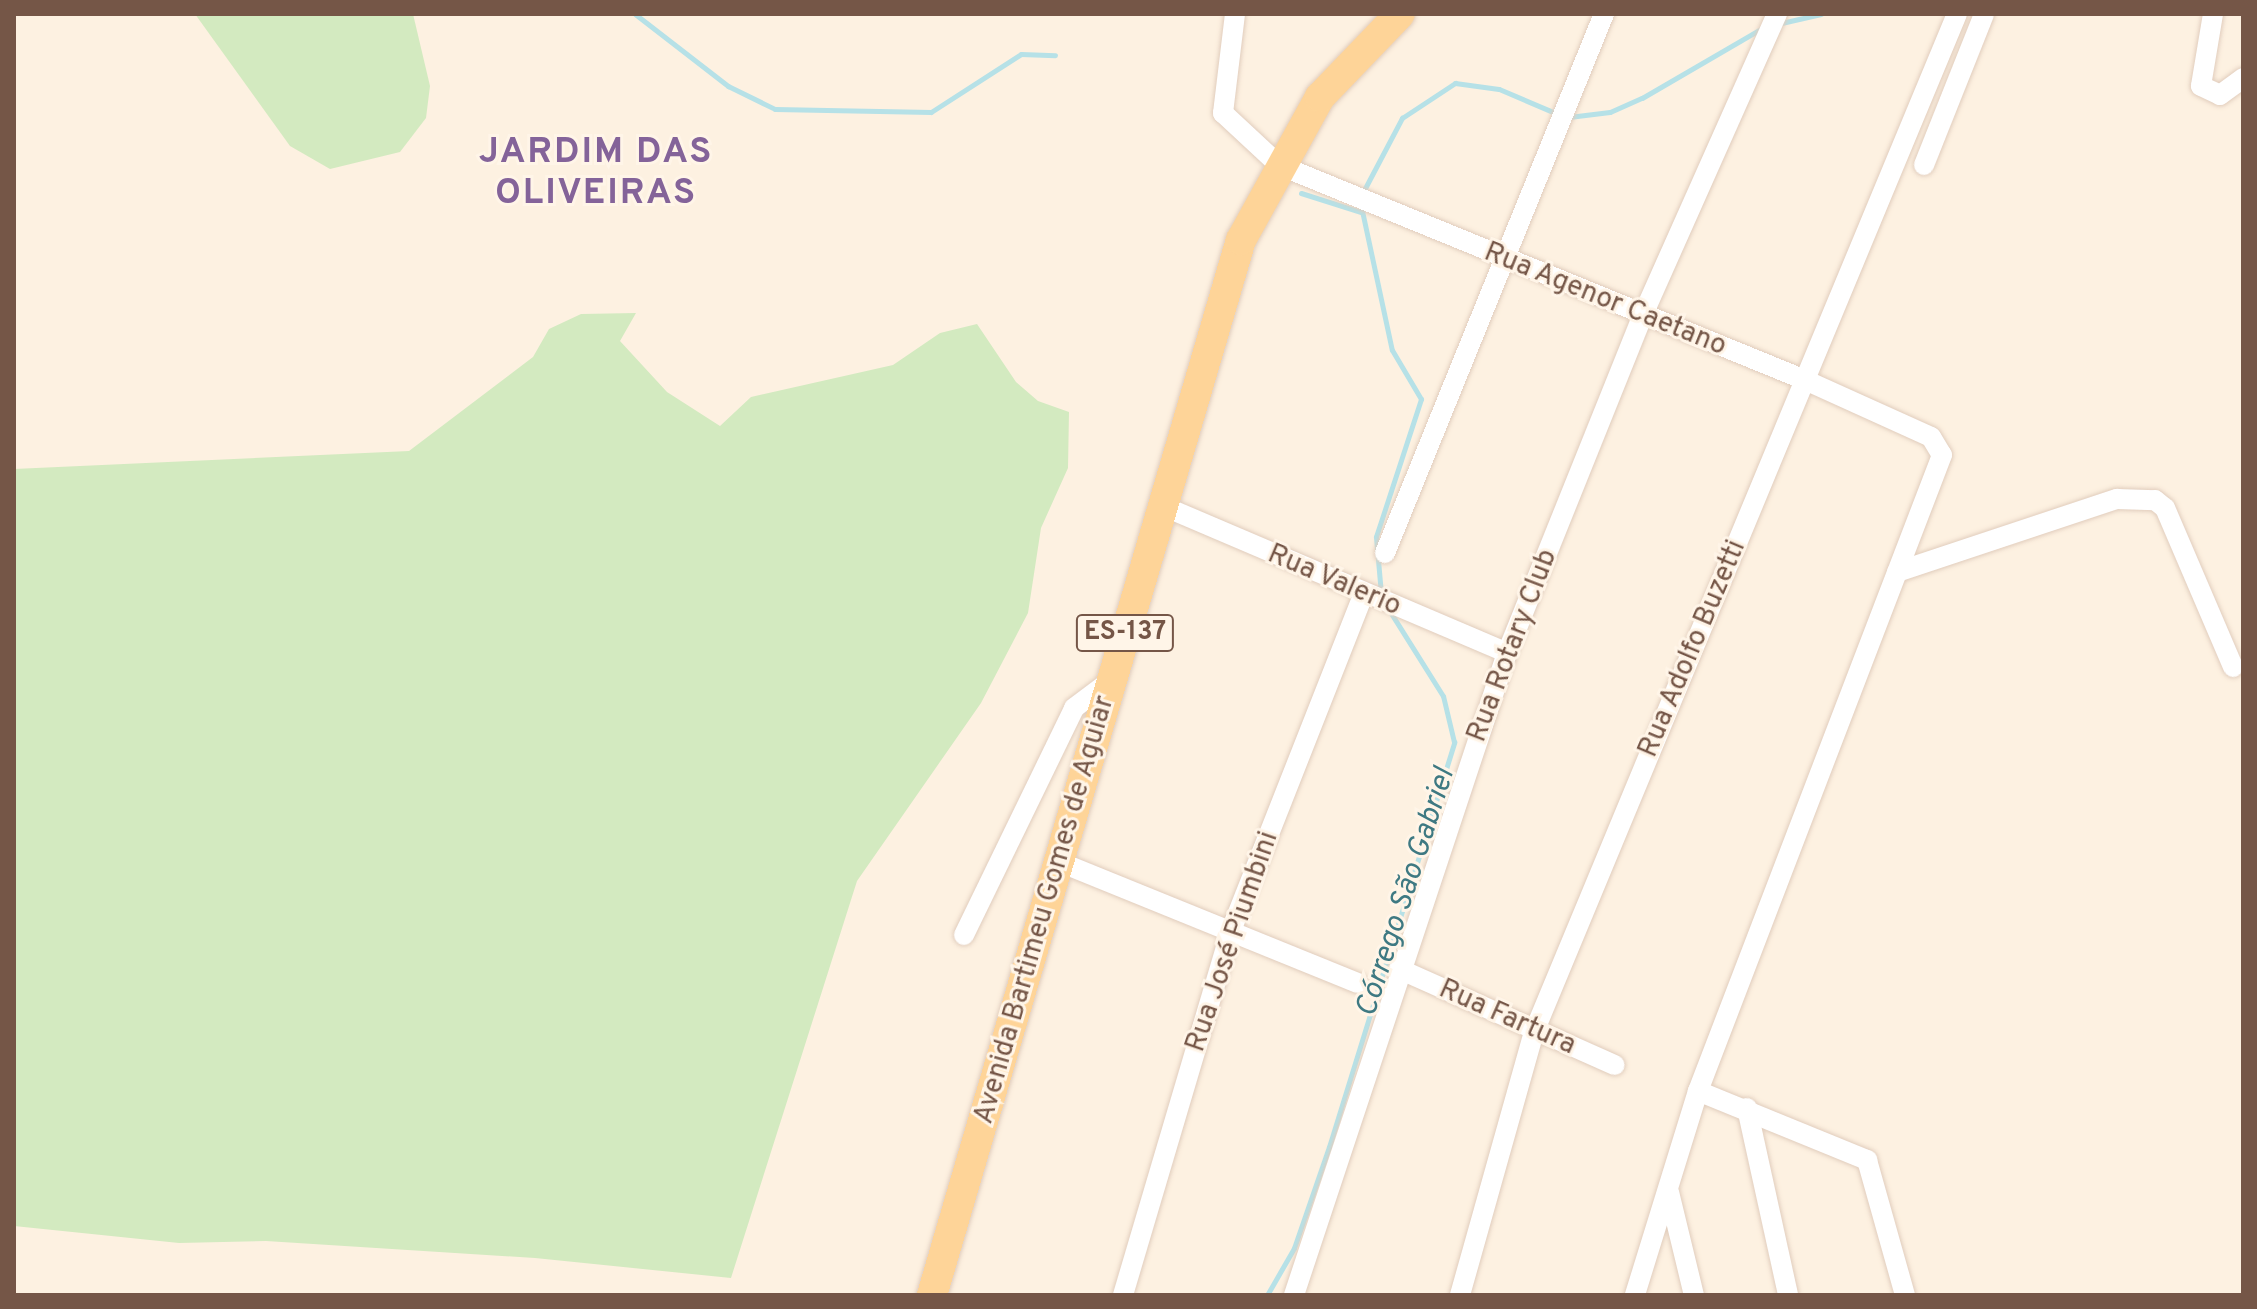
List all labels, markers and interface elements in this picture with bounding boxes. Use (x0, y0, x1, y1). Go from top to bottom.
district label: JARDIM DAS OLIVEIRAS (479, 131, 713, 216)
street label: Rua Agenor Caetano (1478, 236, 1732, 364)
street label: Rua Adolfo Buzetti (1632, 535, 1754, 763)
street label: Rua Valerio (1262, 538, 1406, 624)
street label: Rua Rotary Club (1461, 545, 1565, 747)
road number: ES-137 (1075, 611, 1175, 655)
street label: Avenida Bartimeu Gomes de Aguiar (968, 692, 1122, 1128)
water label: Córrego São Gabriel (1350, 764, 1464, 1022)
street label: Rua José Piumbini (1180, 827, 1286, 1057)
street label: Rua Fartura (1433, 973, 1581, 1063)

